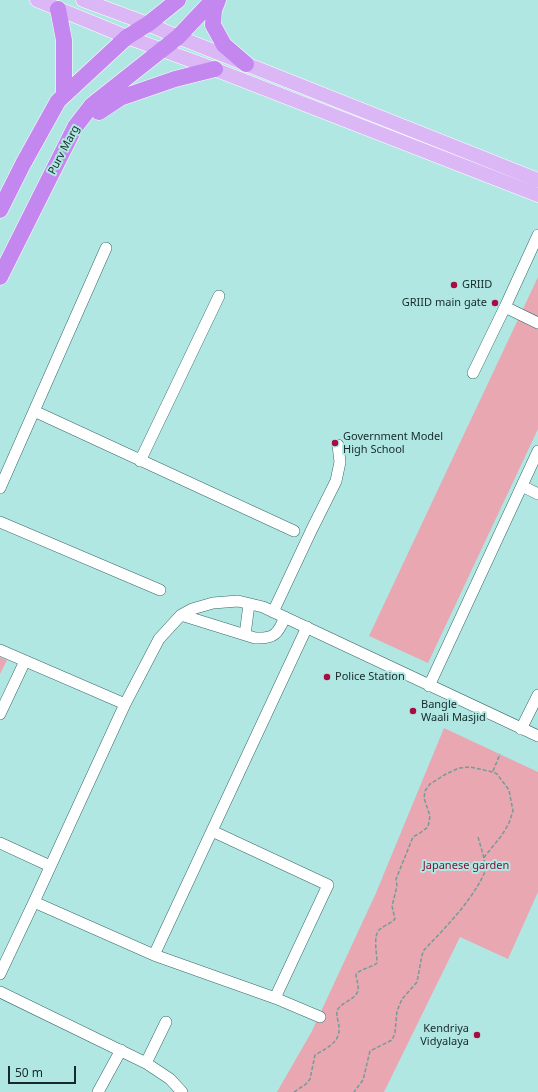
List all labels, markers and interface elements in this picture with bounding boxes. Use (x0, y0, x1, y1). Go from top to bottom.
street label: Purv Marg (46, 123, 82, 177)
place label: GRIID (462, 278, 492, 292)
marker: GRIID (449, 280, 459, 290)
place label: GRIID main gate (402, 296, 487, 310)
marker: GRIID main gate (490, 298, 500, 308)
place label: Government Model High School (343, 430, 443, 456)
marker: Government Model High School (330, 438, 340, 448)
place label: Police Station (335, 670, 405, 684)
marker: Police Station (322, 672, 332, 682)
place label: Bangle Waali Masjid (421, 698, 486, 724)
marker: Bangle Waali Masjid (408, 706, 418, 716)
park label: Japanese garden (423, 859, 509, 873)
place label: Kendriya Vidyalaya (420, 1022, 469, 1048)
marker: Kendriya Vidyalaya (472, 1030, 482, 1040)
scale bar (10, 1058, 78, 1084)
text: 50 m (15, 1064, 43, 1081)

